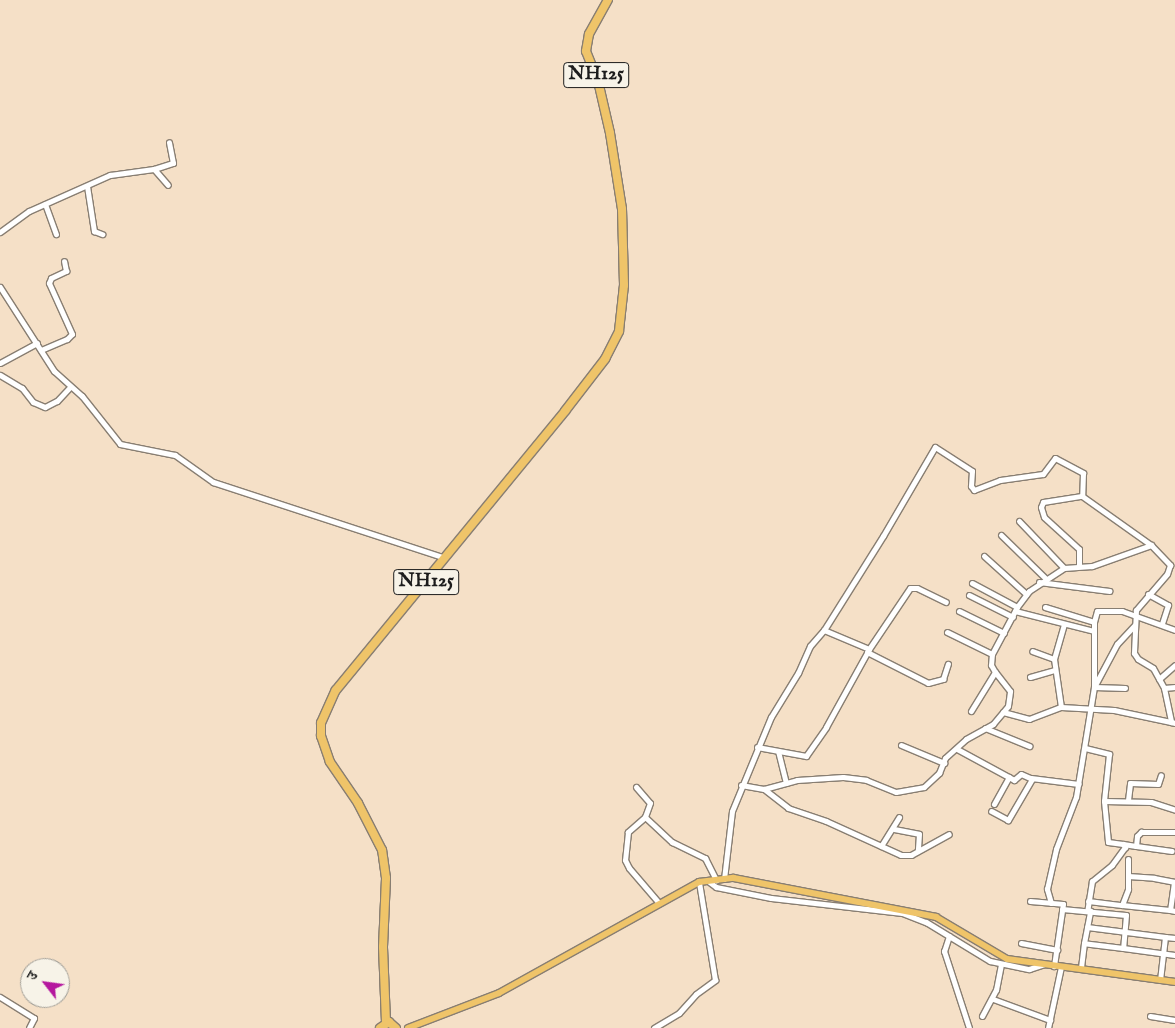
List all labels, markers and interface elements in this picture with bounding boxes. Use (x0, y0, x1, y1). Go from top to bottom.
road number: NH125 (562, 58, 630, 92)
road number: NH125 (392, 566, 460, 598)
north arrow (20, 958, 70, 1008)
text: उ (23, 968, 42, 984)

